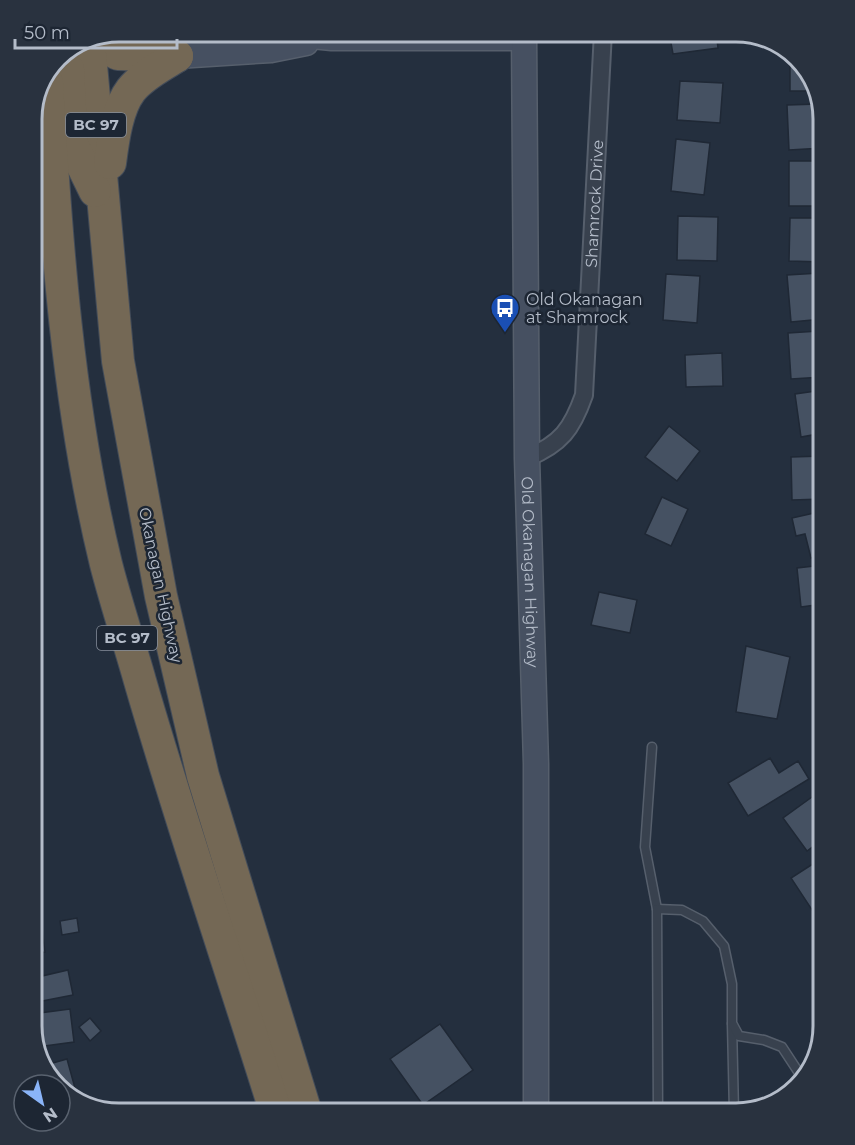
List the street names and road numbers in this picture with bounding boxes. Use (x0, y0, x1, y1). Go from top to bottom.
road number: BC 97 (66, 113, 126, 137)
street label: Shamrock Drive (582, 139, 607, 268)
street label: Old Okanagan Highway (518, 476, 542, 668)
street label: Okanagan Highway (135, 506, 186, 665)
road number: BC 97 (97, 626, 157, 650)

